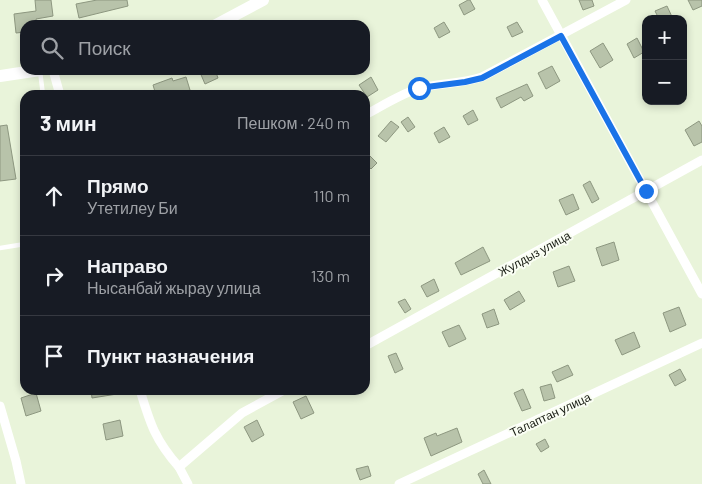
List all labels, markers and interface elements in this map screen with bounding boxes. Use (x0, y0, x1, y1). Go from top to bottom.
map controls (642, 15, 687, 105)
button: + (642, 15, 687, 60)
search box (20, 20, 370, 75)
icon: search (38, 34, 66, 62)
text: Поиск (78, 36, 131, 59)
button: − (642, 60, 687, 105)
route start (408, 77, 431, 100)
text: 3 мин (40, 110, 97, 135)
text: Пешком · 240 m (237, 113, 350, 132)
text: Прямо (87, 174, 149, 197)
route end (635, 180, 658, 203)
icon: ahead (40, 182, 68, 210)
text: 110 m (313, 186, 350, 205)
text: Утетилеу Би (87, 198, 178, 217)
street label: Жулдыз улица (496, 227, 573, 279)
text: Направо (87, 254, 168, 277)
icon: right (40, 262, 68, 290)
text: 130 m (311, 266, 350, 285)
text: Нысанбай жырау улица (87, 278, 261, 297)
icon: arrive (40, 342, 68, 370)
text: Пункт назначения (87, 344, 254, 367)
street label: Талаптан улица (507, 389, 593, 440)

